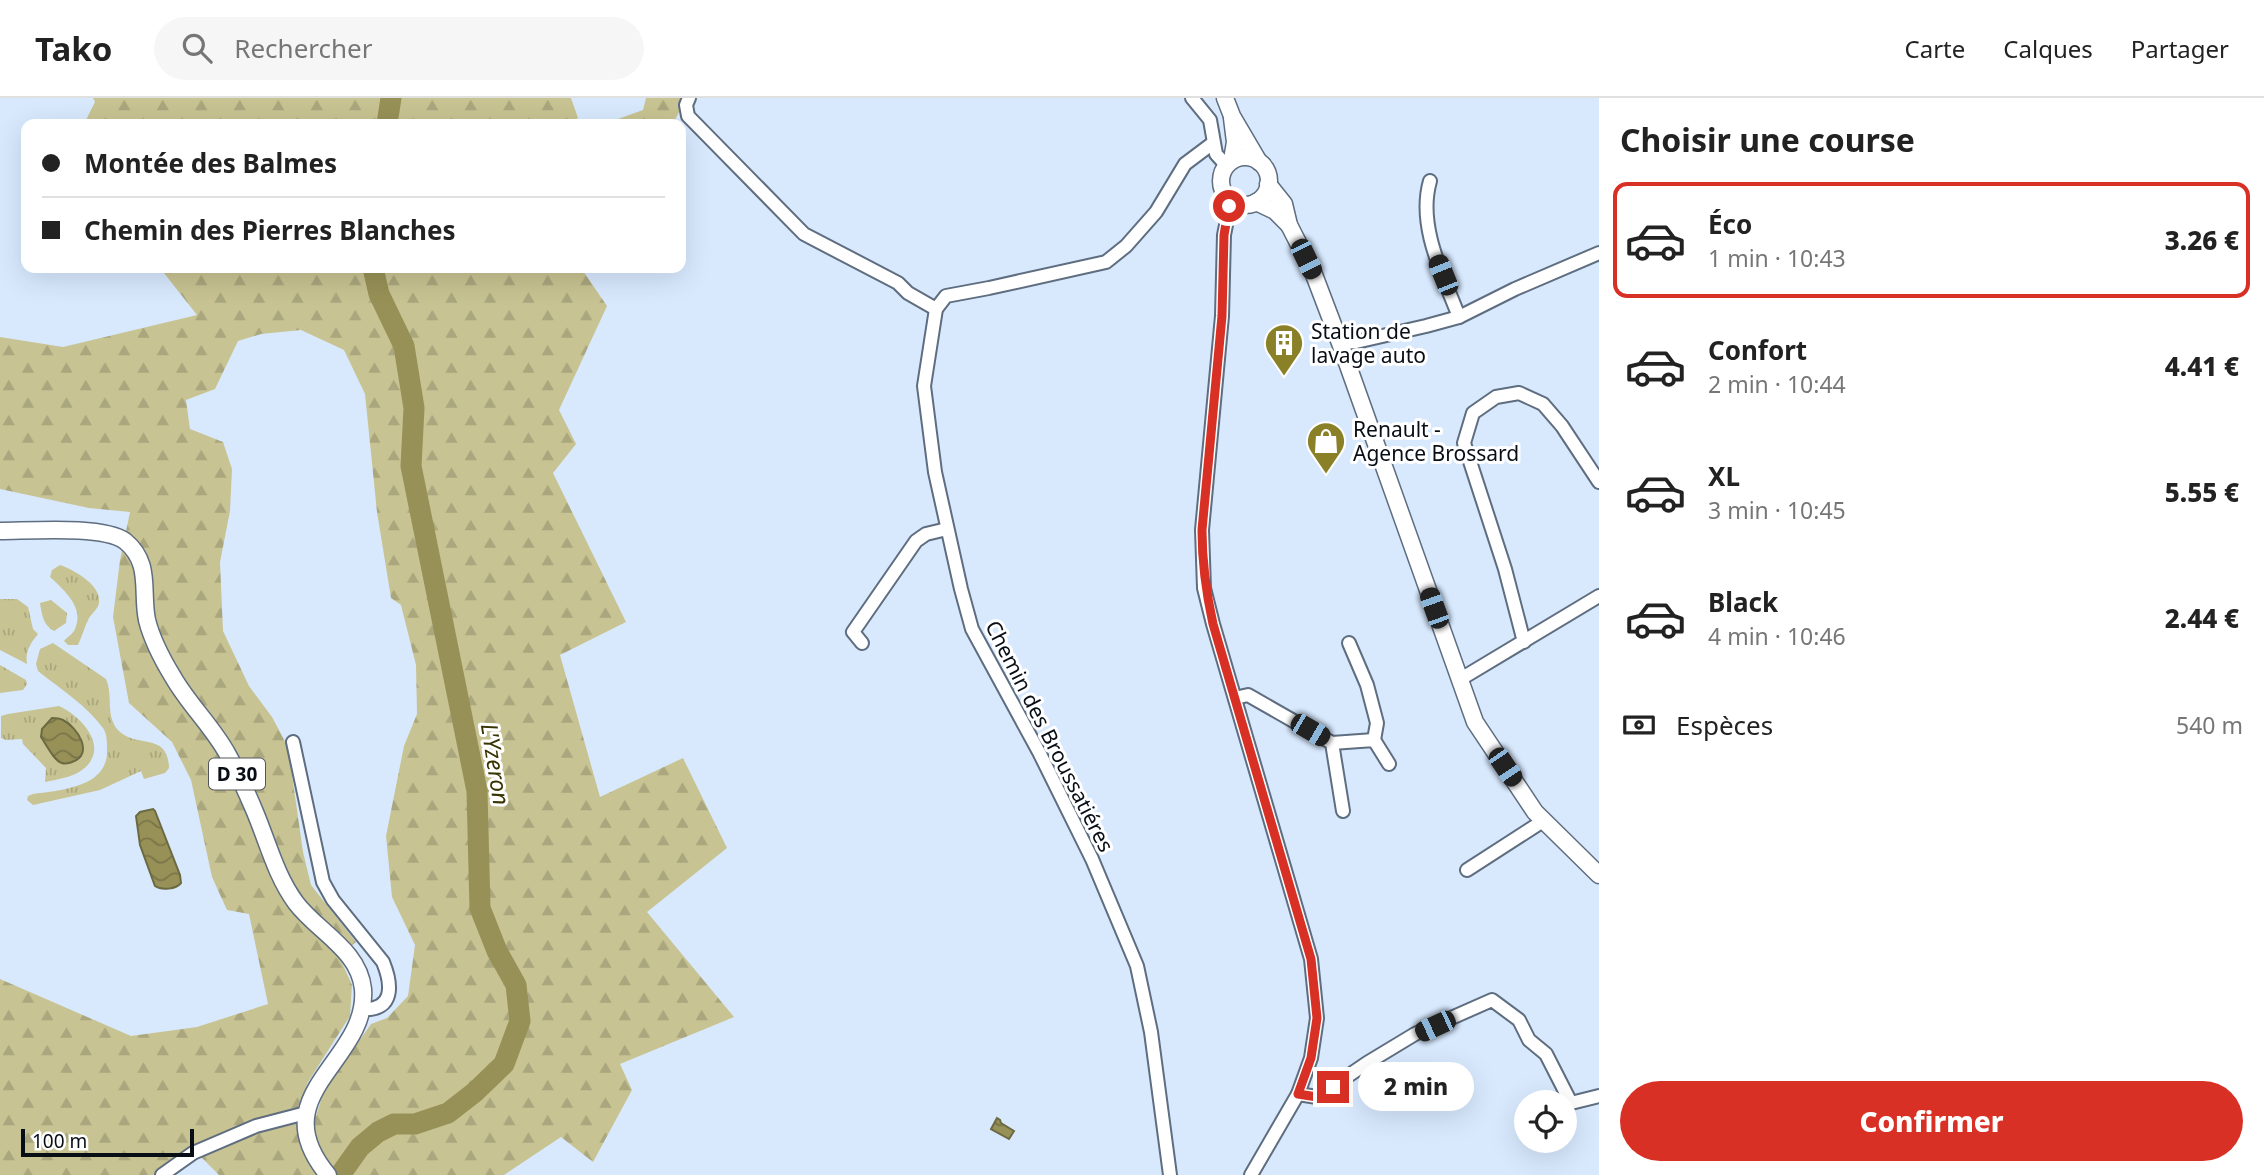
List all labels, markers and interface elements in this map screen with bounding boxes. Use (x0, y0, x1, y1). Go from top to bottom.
search box (154, 17, 644, 80)
text: Tako (35, 26, 112, 71)
icon: search (178, 29, 216, 67)
text: Rechercher (234, 30, 372, 66)
text: Carte (1905, 32, 1965, 65)
text: Calques (2003, 32, 2093, 65)
text: Partager (2131, 32, 2229, 65)
text: Choisir une course (1620, 118, 1915, 161)
text: Montée des Balmes (84, 145, 337, 181)
route start (1213, 190, 1245, 222)
text: Éco (1708, 206, 1752, 242)
icon: car (1624, 209, 1687, 272)
text: Chemin des Pierres Blanches (84, 212, 456, 248)
text: 3.26 € (2165, 222, 2239, 258)
car (1288, 236, 1325, 282)
text: 1 min · 10:43 (1708, 242, 1846, 274)
car (1426, 252, 1461, 298)
place label: Station de lavage auto (1311, 317, 1426, 369)
building icon: Station de lavage auto (1263, 322, 1305, 377)
text: Confort (1708, 332, 1807, 368)
icon: car (1624, 335, 1687, 398)
text: 4.41 € (2165, 348, 2239, 384)
text: 2 min · 10:44 (1708, 368, 1846, 400)
place label: Renault - Agence Brossard (1353, 415, 1519, 467)
shop icon: Renault - Agence Brossard (1305, 420, 1347, 475)
text: XL (1708, 458, 1740, 494)
icon: car (1624, 461, 1687, 524)
text: 5.55 € (2165, 474, 2239, 510)
text: 3 min · 10:45 (1708, 494, 1846, 526)
text: Black (1708, 584, 1778, 620)
car (1417, 585, 1452, 631)
icon: car (1624, 587, 1687, 650)
text: 2.44 € (2165, 600, 2239, 636)
street label: Chemin des Broussatiéres (979, 615, 1121, 857)
text: 4 min · 10:46 (1708, 620, 1846, 652)
icon: cash (1620, 706, 1658, 744)
text: Espèces (1676, 707, 1773, 743)
text: 540 m (2176, 709, 2243, 741)
car (1287, 710, 1334, 750)
water label: L'Yzeron (474, 721, 518, 807)
car (1485, 744, 1526, 790)
road number: D 30 (209, 758, 265, 790)
car (1412, 1008, 1459, 1044)
callout: 2 min (1358, 1062, 1473, 1112)
text: 2 min (1384, 1070, 1448, 1102)
route end (1317, 1071, 1349, 1103)
button: Confirmer (1620, 1081, 2243, 1161)
map controls (1514, 1090, 1577, 1153)
button: locate (1514, 1090, 1577, 1153)
scale bar (21, 1126, 194, 1158)
text: 100 m (32, 1128, 87, 1154)

